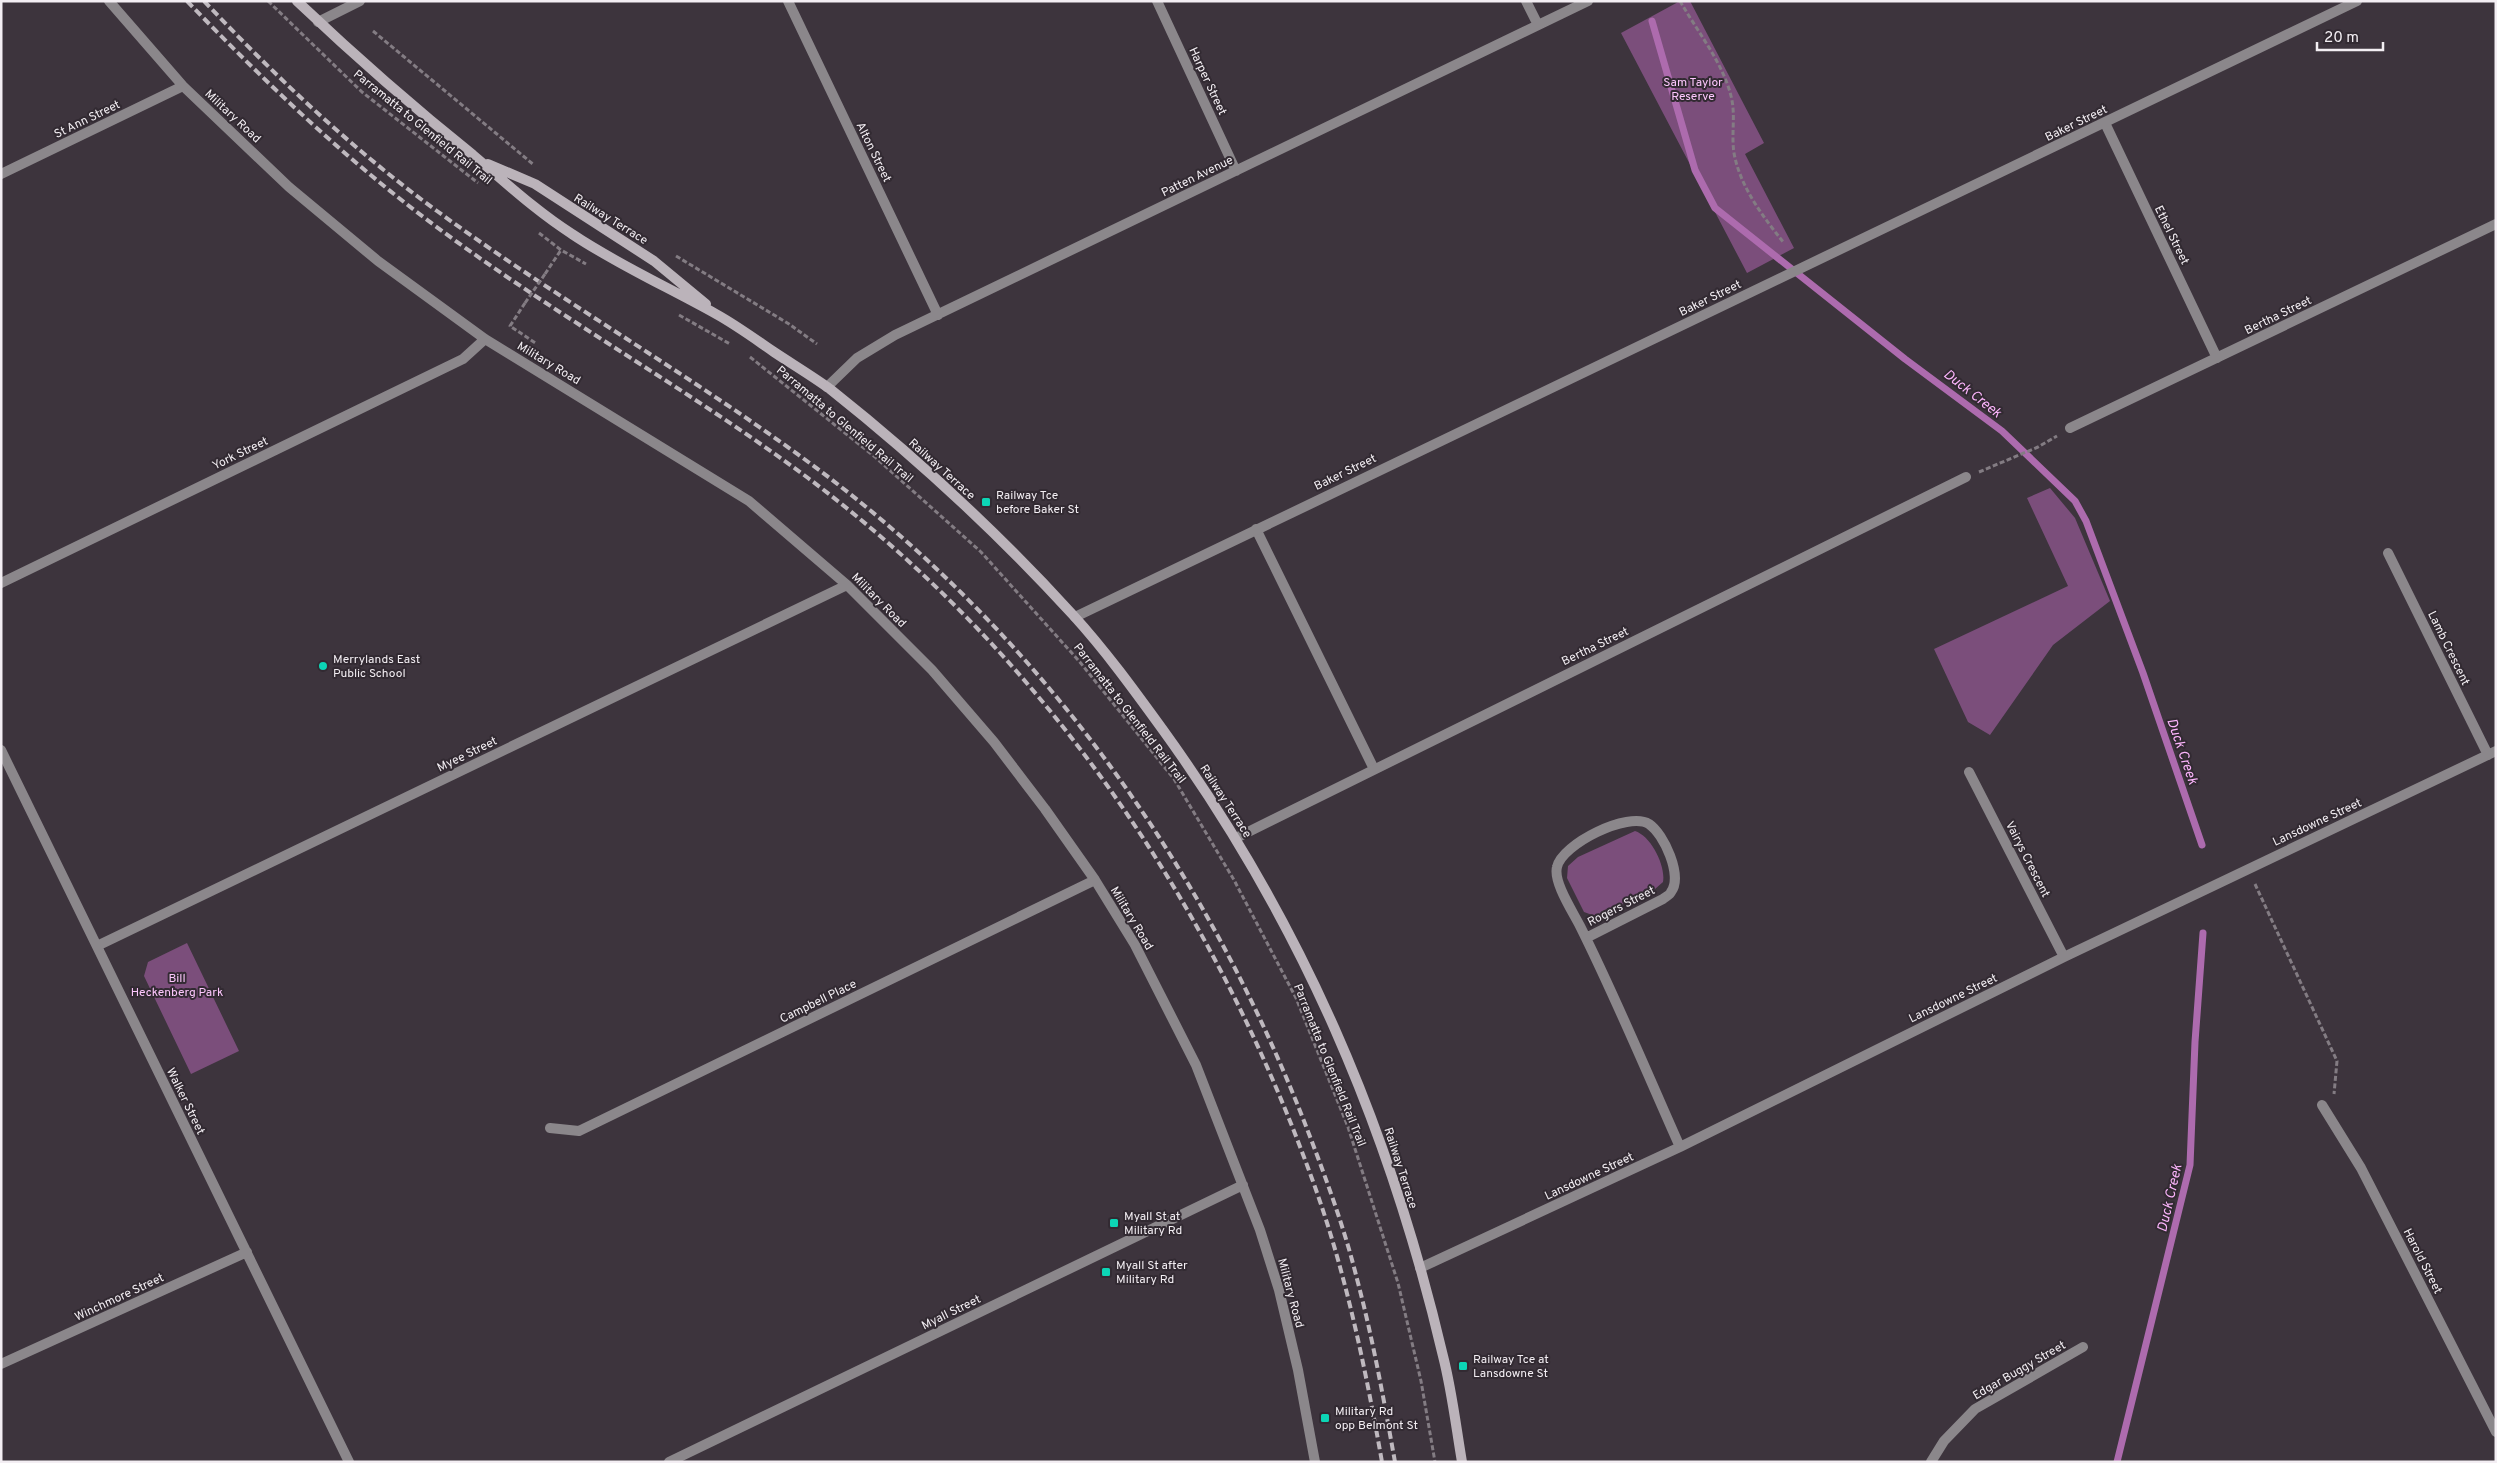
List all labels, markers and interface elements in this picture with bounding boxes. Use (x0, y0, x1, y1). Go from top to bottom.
scale bar (2317, 20, 2383, 52)
text: 20 m (2324, 29, 2359, 48)
street label: Harper Street (1184, 45, 1230, 118)
street label: Parramatta to Glenfield Rail Trail (350, 67, 495, 189)
park label: Sam Taylor Reserve (1663, 75, 1723, 105)
street label: Military Road (201, 86, 264, 147)
street label: St Ann Street (52, 97, 123, 143)
street label: Baker Street (2043, 102, 2110, 146)
street label: Alton Street (852, 120, 895, 185)
street label: Patten Avenue (1159, 153, 1236, 201)
street label: Railway Terrace (570, 191, 650, 249)
street label: Ethel Street (2150, 203, 2192, 268)
street label: Baker Street (1677, 277, 1744, 321)
street label: Bertha Street (2242, 293, 2315, 339)
street label: Military Road (514, 339, 583, 389)
street label: Parramatta to Glenfield Rail Trail (773, 363, 916, 487)
water label: Duck Creek (1940, 366, 2005, 423)
street label: York Street (210, 434, 271, 474)
street label: Railway Terrace (905, 436, 978, 504)
street label: Baker Street (1312, 451, 1379, 495)
place label: Railway Tce before Baker St (996, 488, 1079, 518)
marker: Railway Tce before Baker St (980, 496, 992, 508)
street label: Military Road (847, 570, 909, 632)
street label: Lamb Crescent (2423, 609, 2473, 688)
street label: Bertha Street (1559, 624, 1632, 670)
street label: Parramatta to Glenfield Rail Trail (1069, 640, 1189, 787)
place label: Merrylands East Public School (333, 652, 420, 682)
marker: Merrylands East Public School (317, 660, 329, 672)
water label: Duck Creek (2162, 716, 2201, 788)
street label: Myee Street (435, 733, 500, 776)
street label: Railway Terrace (1195, 762, 1255, 841)
street label: Lansdowne Street (2270, 795, 2365, 851)
street label: Vairys Crescent (2001, 819, 2053, 900)
street label: Rogers Street (1585, 883, 1658, 931)
street label: Military Road (1106, 884, 1156, 953)
park label: Bill Heckenberg Park (131, 971, 223, 1001)
street label: Lansdowne Street (1907, 971, 2000, 1027)
street label: Campbell Place (777, 976, 860, 1027)
street label: Parramatta to Glenfield Rail Trail (1289, 982, 1369, 1149)
street label: Walker Street (162, 1065, 208, 1137)
street label: Railway Terrace (1379, 1126, 1421, 1211)
street label: Lansdowne Street (1542, 1149, 1637, 1205)
water label: Duck Creek (2154, 1162, 2187, 1234)
place label: Myall St at Military Rd (1124, 1209, 1182, 1239)
marker: Myall St at Military Rd (1108, 1217, 1120, 1229)
street label: Harold Street (2399, 1226, 2445, 1297)
street label: Military Road (1273, 1257, 1307, 1330)
place label: Myall St after Military Rd (1116, 1258, 1188, 1288)
marker: Myall St after Military Rd (1100, 1266, 1112, 1278)
street label: Winchmore Street (72, 1270, 167, 1326)
street label: Myall Street (919, 1292, 984, 1334)
street label: Edgar Buggy Street (1970, 1338, 2069, 1404)
place label: Railway Tce at Lansdowne St (1473, 1352, 1549, 1382)
marker: Railway Tce at Lansdowne St (1457, 1360, 1469, 1372)
place label: Military Rd opp Belmont St (1335, 1404, 1418, 1434)
marker: Military Rd opp Belmont St (1319, 1412, 1331, 1424)

